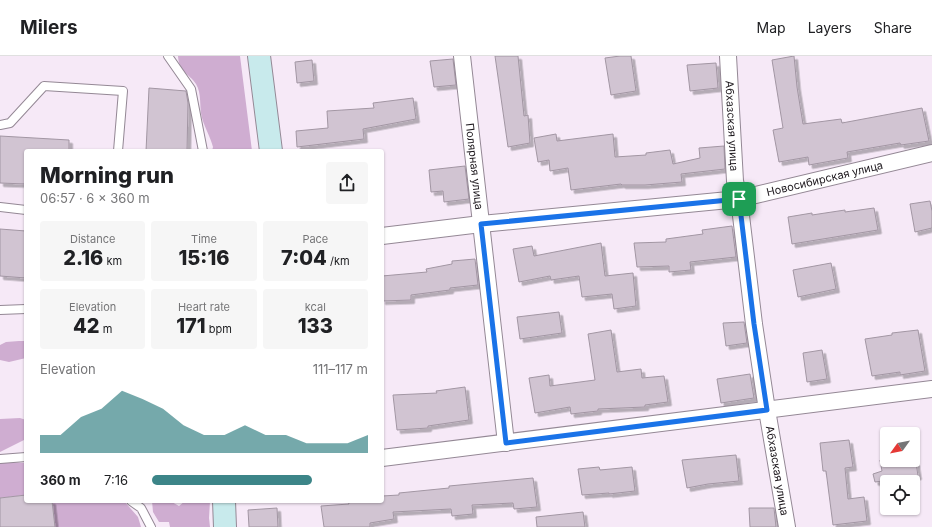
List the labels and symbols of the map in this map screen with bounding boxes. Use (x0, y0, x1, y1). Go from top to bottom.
street label: Абхазская улица (722, 80, 741, 172)
street label: Полярная улица (463, 122, 486, 210)
street label: Новосибирская улица (765, 158, 884, 199)
pin (722, 182, 756, 216)
street label: Абхазская улица (763, 425, 792, 516)
north arrow (880, 427, 920, 467)

